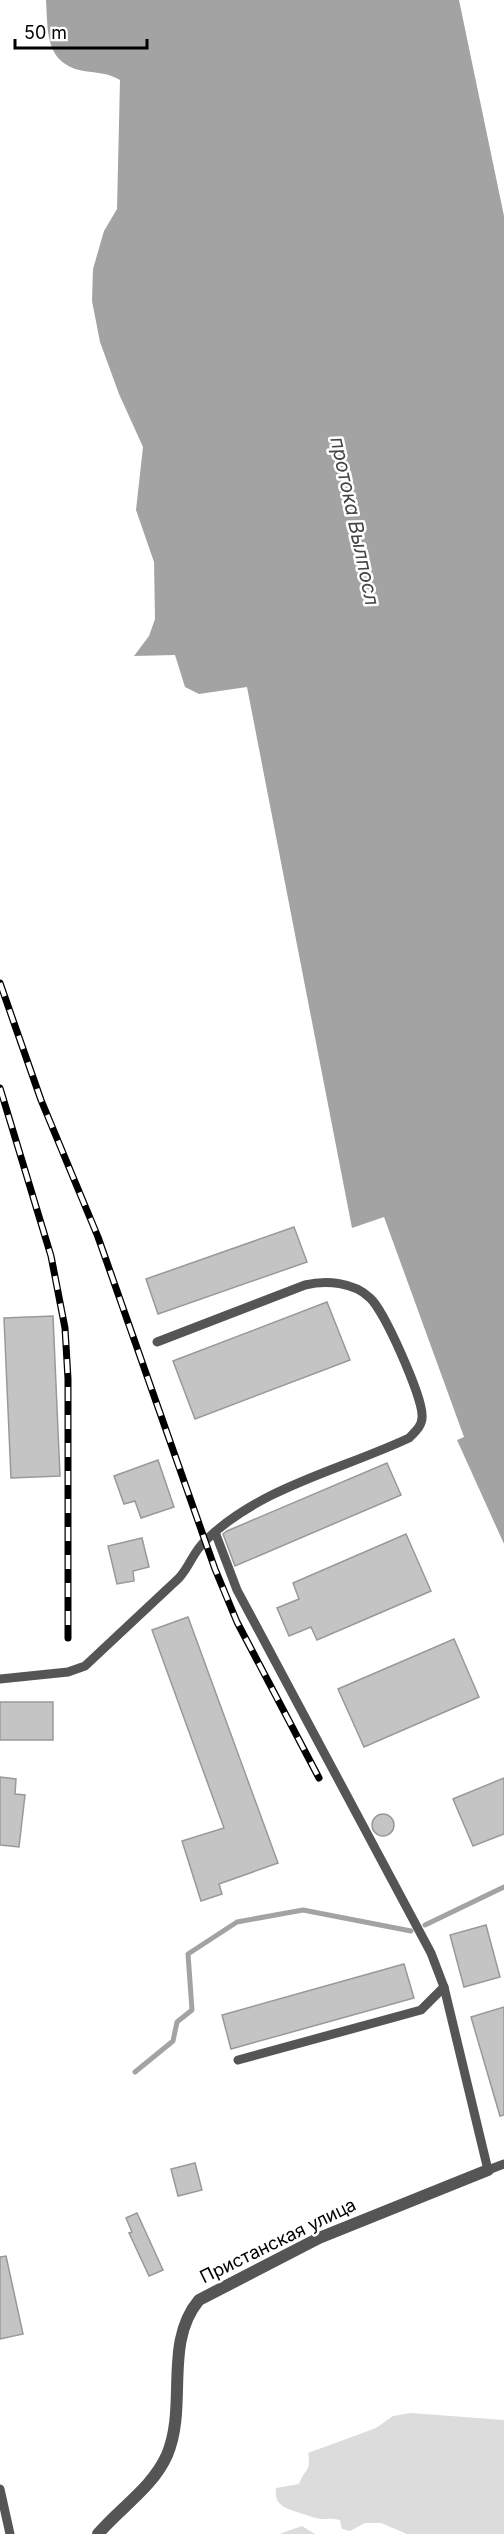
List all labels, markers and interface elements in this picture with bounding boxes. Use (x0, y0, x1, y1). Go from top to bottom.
scale bar (15, 12, 147, 50)
text: 50 m (24, 22, 67, 43)
water label: протока Вылпосл (325, 434, 385, 608)
street label: Пристанская улица (196, 2194, 359, 2287)

